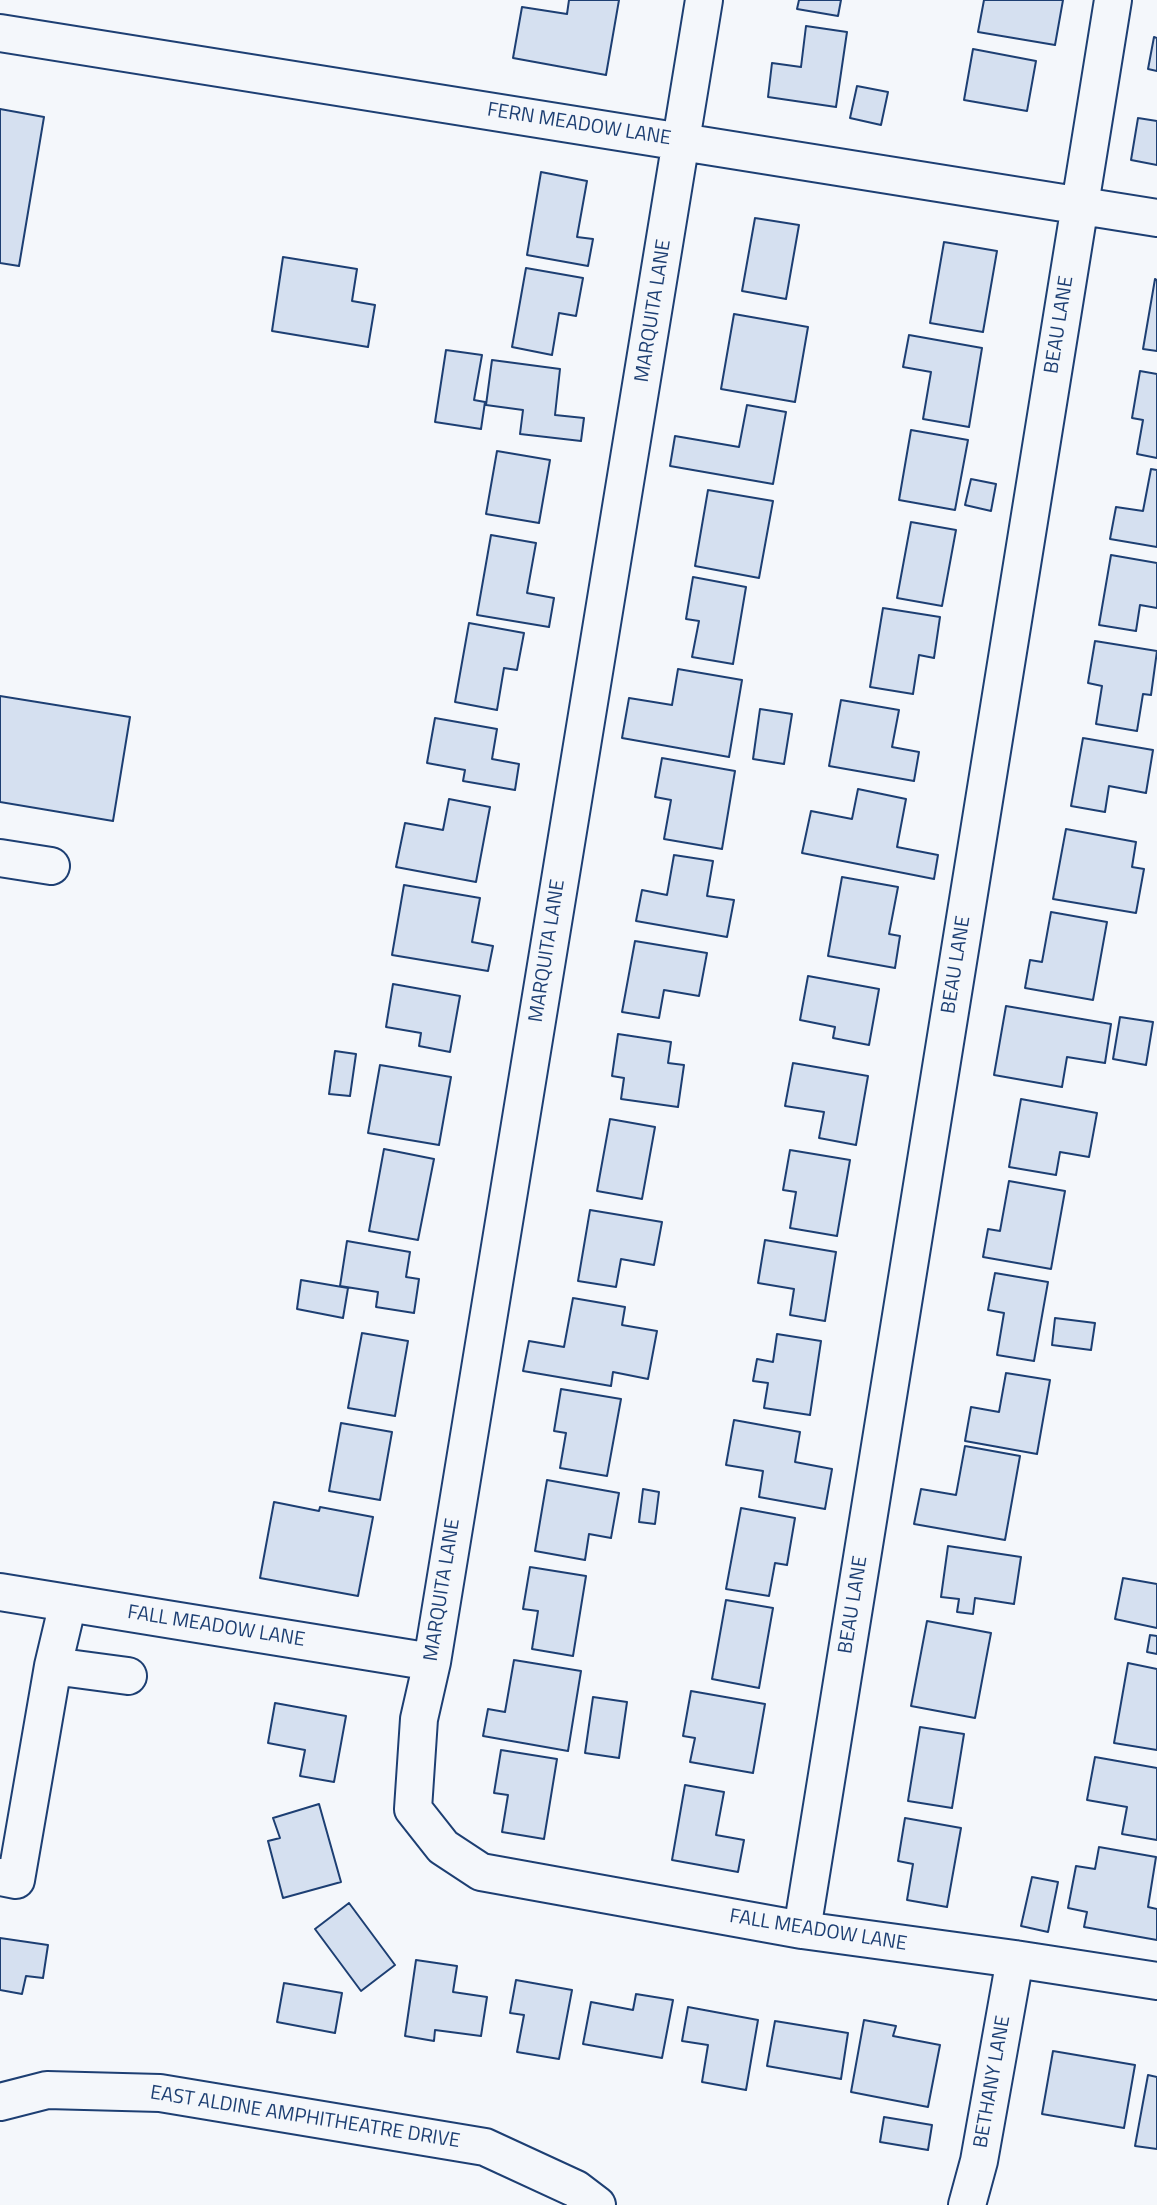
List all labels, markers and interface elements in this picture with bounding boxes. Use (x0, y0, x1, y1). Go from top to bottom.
street label: FERN MEADOW LANE (485, 99, 673, 151)
street label: MARQUITA LANE (631, 238, 677, 384)
street label: BEAU LANE (1040, 274, 1080, 376)
street label: MARQUITA LANE (525, 878, 571, 1024)
street label: BEAU LANE (937, 914, 977, 1016)
street label: MARQUITA LANE (420, 1517, 466, 1663)
street label: BEAU LANE (834, 1554, 874, 1656)
street label: FALL MEADOW LANE (126, 1601, 306, 1653)
street label: FALL MEADOW LANE (728, 1905, 908, 1957)
street label: BETHANY LANE (970, 2014, 1016, 2150)
street label: EAST ALDINE AMPHITHEATRE DRIVE (149, 2082, 461, 2154)

